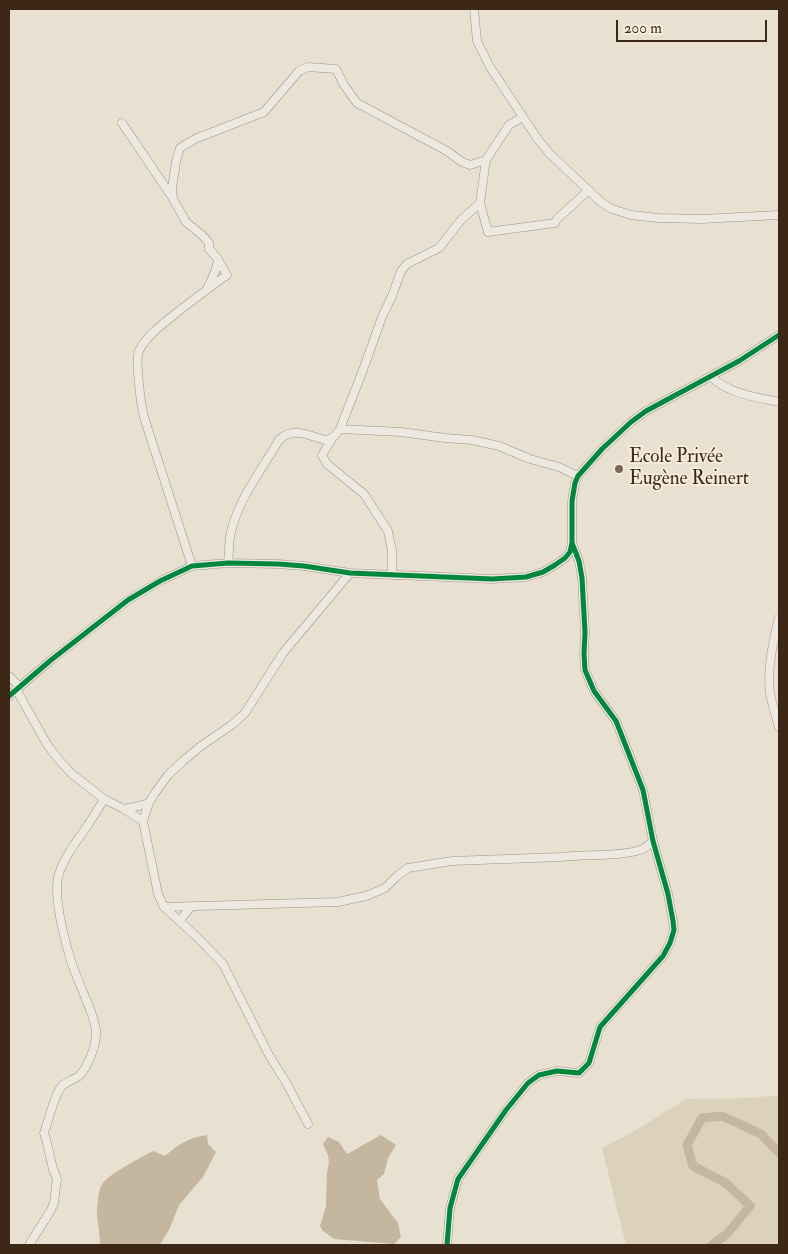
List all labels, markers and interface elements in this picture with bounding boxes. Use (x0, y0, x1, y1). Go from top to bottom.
scale bar (618, 10, 769, 42)
text: 200 m (624, 19, 662, 38)
place label: Ecole Privée Eugène Reinert (629, 447, 749, 491)
marker: Ecole Privée Eugène Reinert (613, 463, 625, 475)

